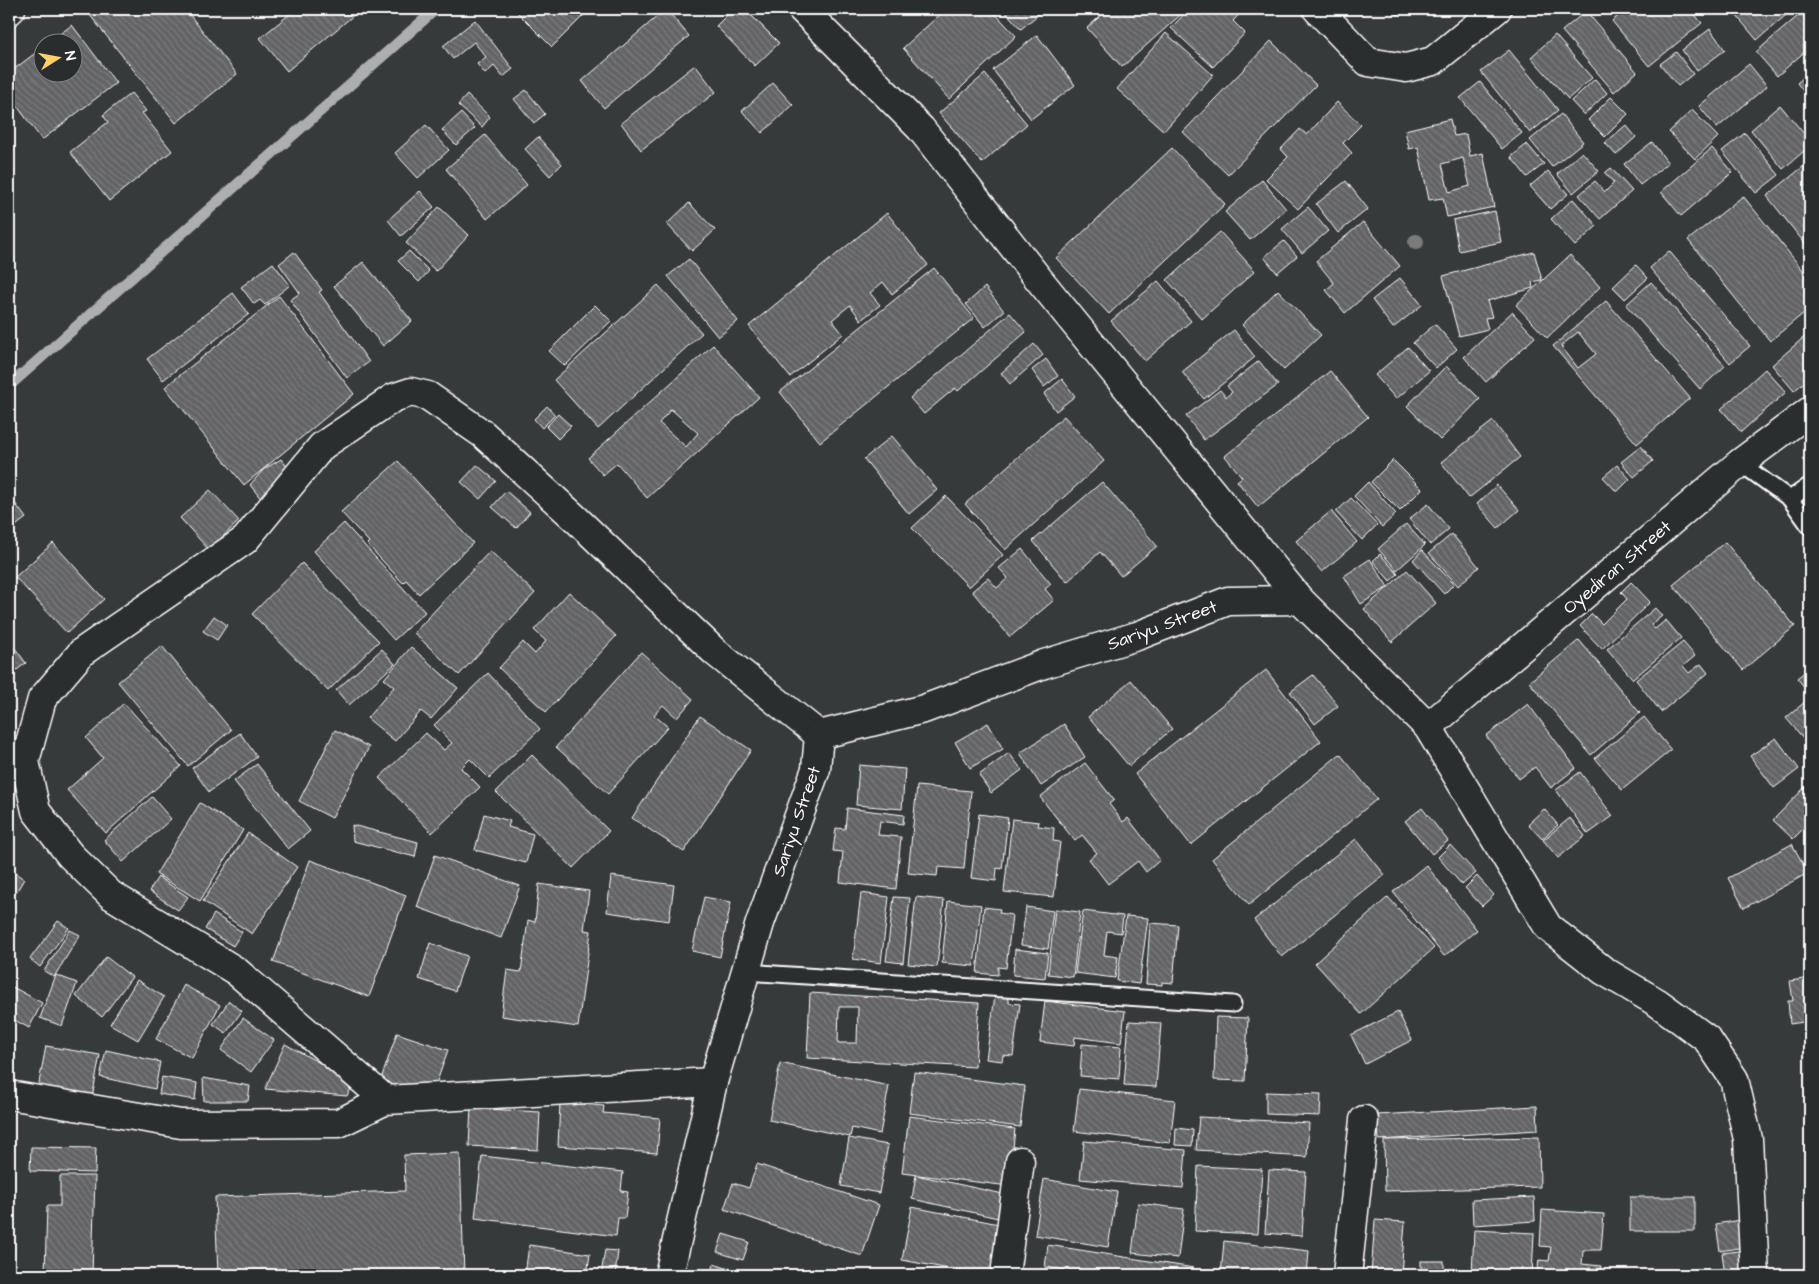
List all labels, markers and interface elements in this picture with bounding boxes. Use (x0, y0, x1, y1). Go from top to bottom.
north arrow (32, 32, 82, 82)
text: N (59, 49, 80, 62)
street label: Oyediran Street (1558, 514, 1678, 621)
street label: Sariyu Street (1104, 594, 1222, 658)
street label: Sariyu Street (766, 762, 828, 880)

